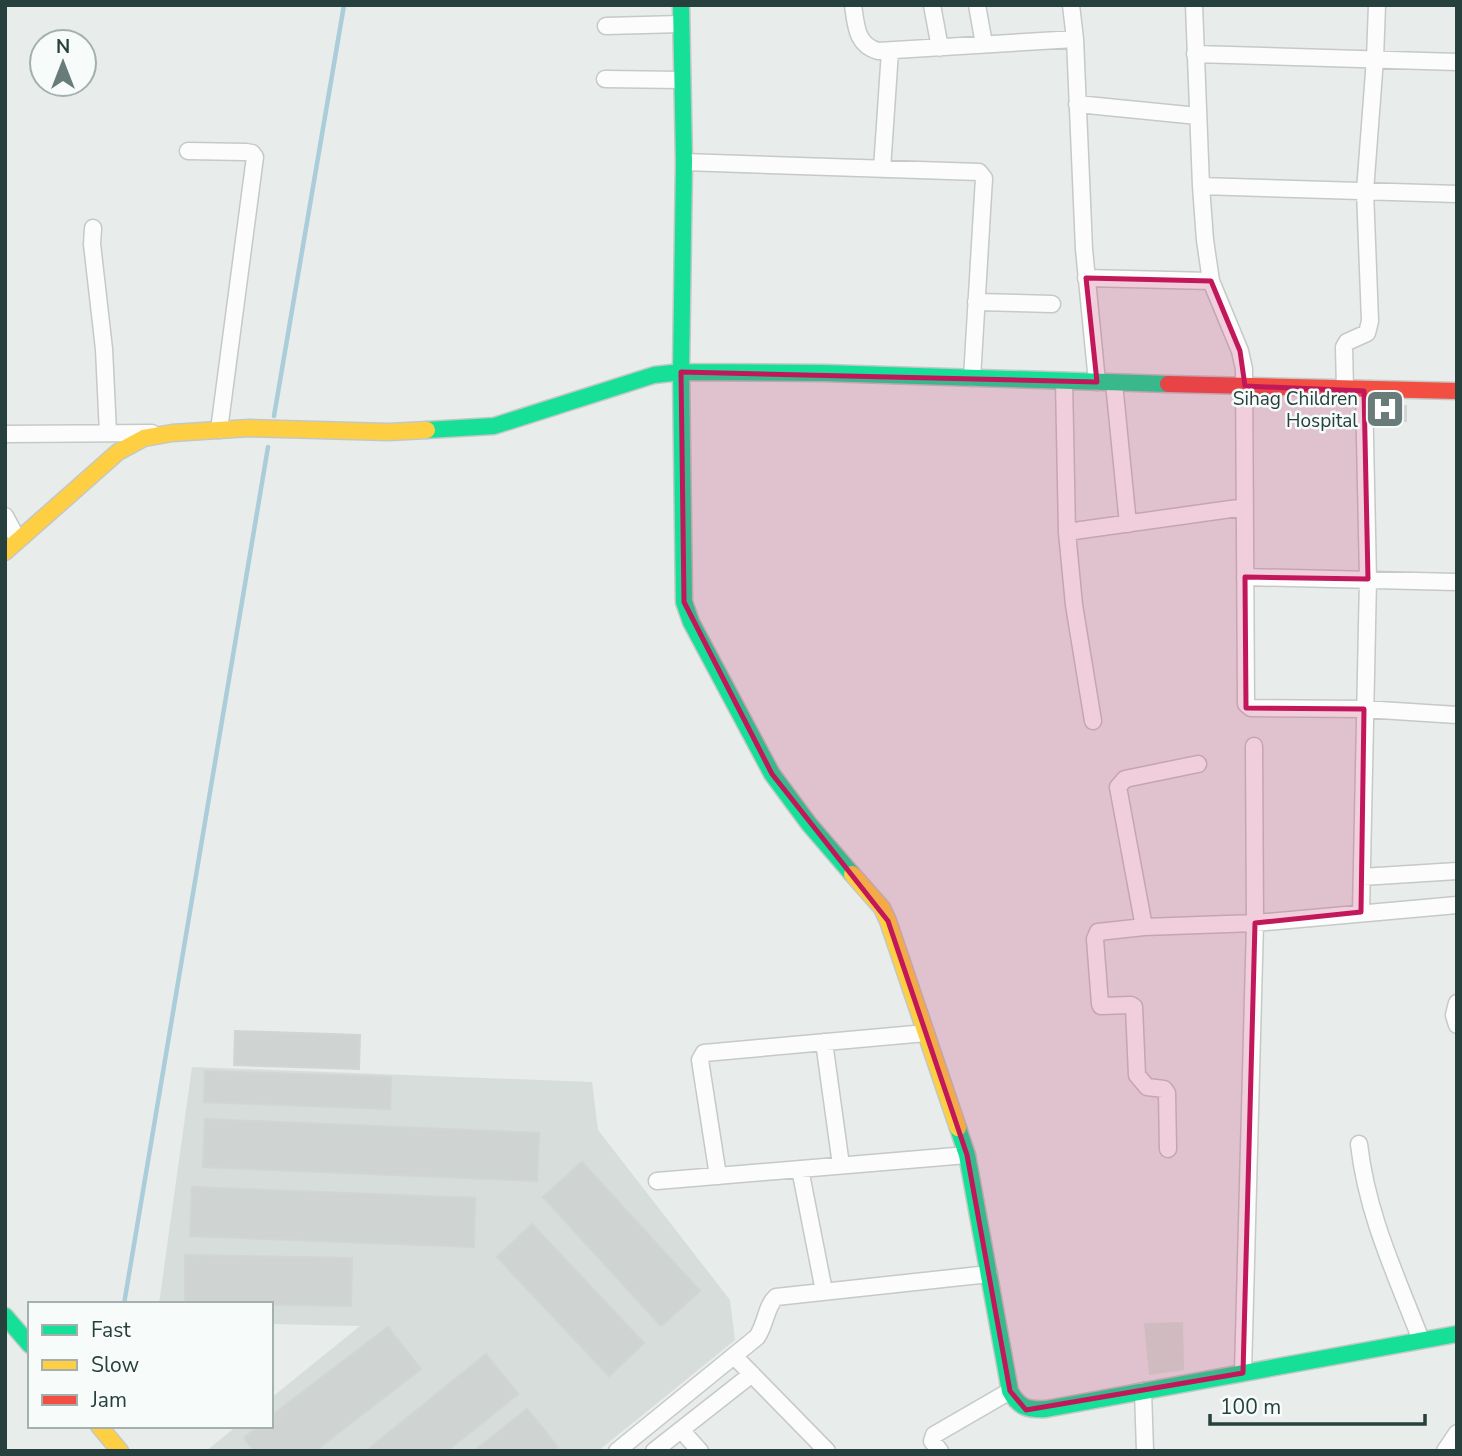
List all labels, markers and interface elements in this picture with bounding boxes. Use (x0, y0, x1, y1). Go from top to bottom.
north arrow (28, 28, 98, 98)
text: N (56, 34, 70, 60)
place label: Sihag Children Hospital (1233, 386, 1358, 434)
hospital icon: Sihag Children Hospital (1364, 388, 1406, 430)
legend (28, 1302, 273, 1428)
text: Fast (91, 1316, 131, 1344)
text: Slow (91, 1351, 140, 1379)
scale bar (1210, 1382, 1425, 1426)
text: Jam (90, 1386, 127, 1414)
text: 100 m (1220, 1393, 1281, 1421)

